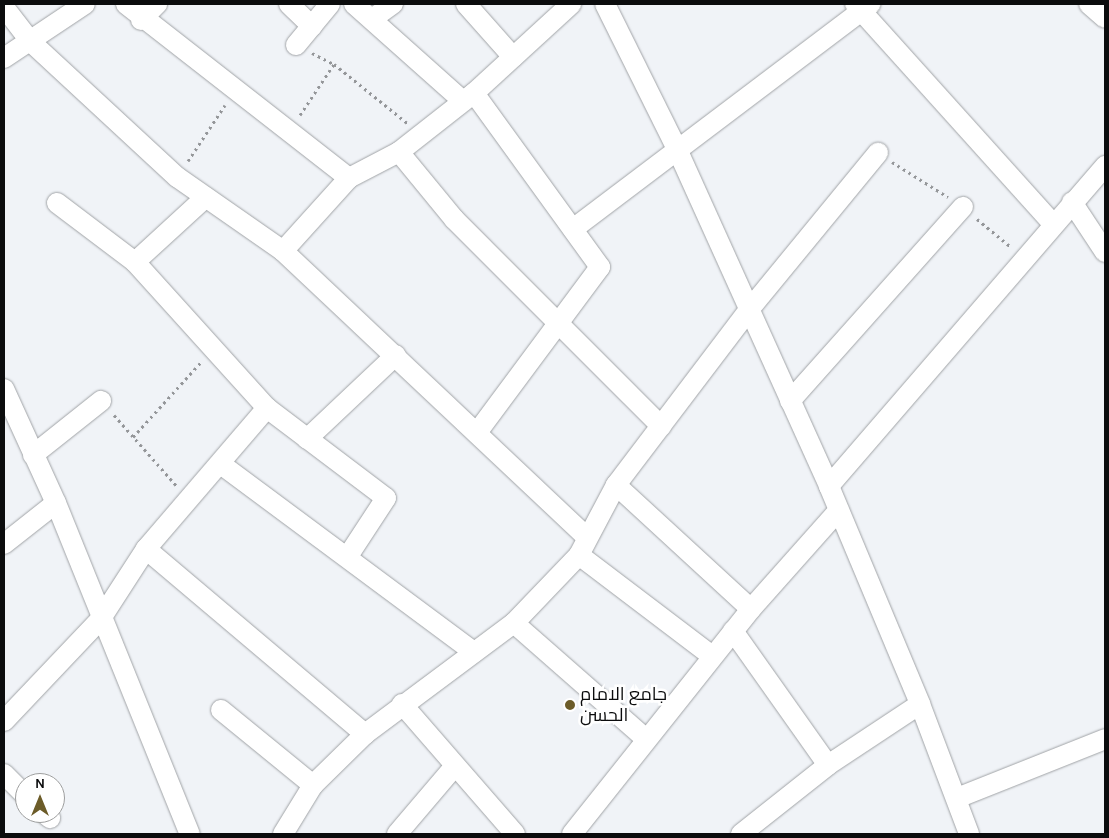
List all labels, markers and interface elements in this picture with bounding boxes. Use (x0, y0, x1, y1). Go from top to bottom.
place label: جامع الامام الحسن (580, 684, 667, 726)
marker: جامع الامام الحسن (564, 699, 576, 711)
north arrow (15, 773, 65, 823)
text: N (35, 775, 45, 792)

